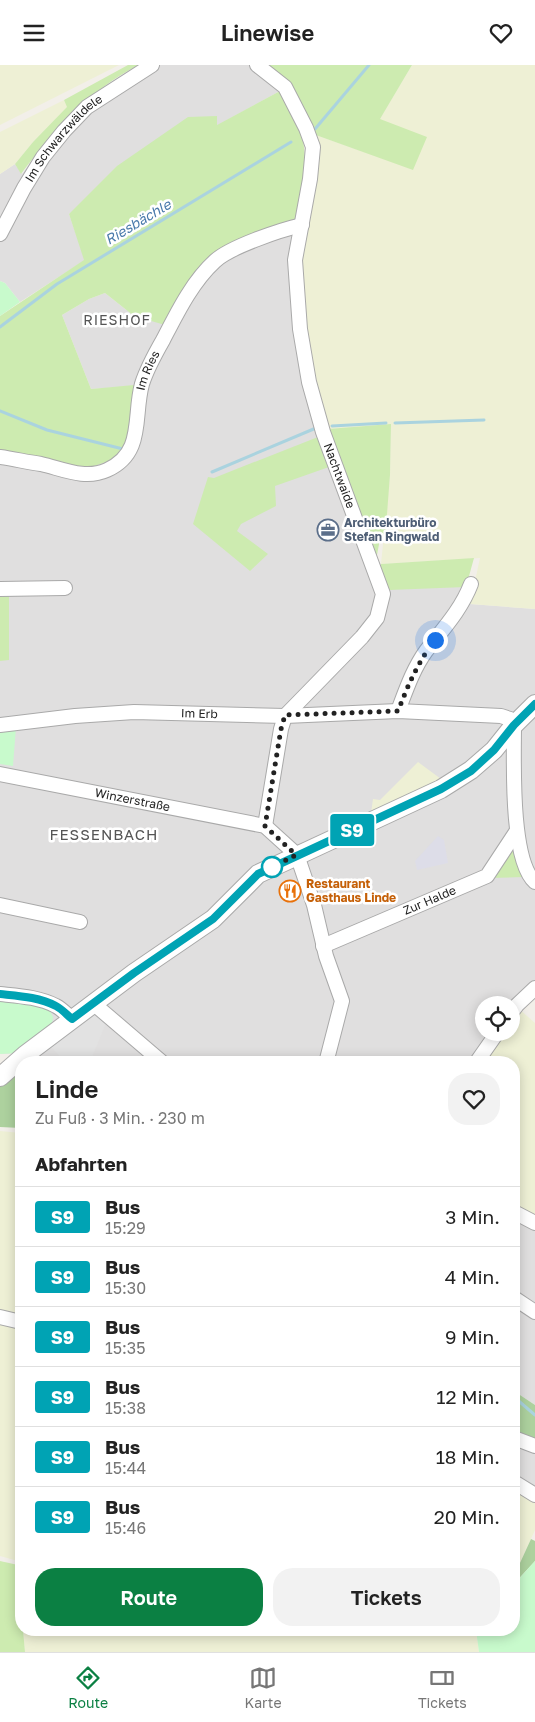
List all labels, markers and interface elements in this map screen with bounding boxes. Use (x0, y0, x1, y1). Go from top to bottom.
icon: menu (20, 19, 48, 47)
text: Linewise (221, 19, 314, 46)
icon: heart (487, 19, 515, 47)
street label: Im Schwarzwäldele (22, 91, 105, 184)
water label: Riesbächle (102, 195, 175, 248)
district label: RIESHOF (83, 311, 151, 328)
street label: Im Ries (133, 348, 163, 392)
street label: Nachtwaide (321, 441, 359, 510)
place label: Architekturbüro Stefan Ringwald (344, 515, 439, 544)
office icon: Architekturbüro Stefan Ringwald (316, 518, 340, 542)
your location (423, 628, 448, 653)
street label: Im Erb (181, 705, 218, 721)
street label: Winzerstraße (94, 785, 172, 814)
line badge: S9 (330, 814, 374, 846)
text: S9 (340, 819, 364, 841)
district label: FESSENBACH (50, 825, 158, 843)
unlabelled marker (261, 856, 283, 878)
place label: Restaurant Gasthaus Linde (306, 876, 396, 905)
restaurant icon: Restaurant Gasthaus Linde (278, 879, 302, 903)
street label: Zur Halde (401, 882, 458, 918)
map controls (475, 996, 520, 1041)
button: locate (475, 996, 520, 1041)
button: heart (448, 1073, 500, 1125)
text: Linde (35, 1074, 98, 1103)
text: Zu Fuß · 3 Min. · 230 m (35, 1108, 205, 1128)
text: Abfahrten (35, 1152, 127, 1175)
text: Bus (105, 1195, 140, 1218)
text: 3 Min. (445, 1205, 500, 1228)
text: S9 (51, 1206, 74, 1228)
text: 15:29 (105, 1218, 146, 1238)
text: Bus (105, 1255, 140, 1278)
text: 4 Min. (445, 1265, 500, 1288)
text: S9 (51, 1266, 74, 1288)
text: 15:30 (105, 1278, 146, 1298)
text: Bus (105, 1315, 140, 1338)
text: 9 Min. (445, 1325, 500, 1348)
text: S9 (51, 1326, 74, 1348)
text: 15:35 (105, 1338, 145, 1358)
text: Bus (105, 1375, 140, 1398)
text: 12 Min. (436, 1385, 500, 1408)
text: S9 (51, 1386, 74, 1408)
text: 15:38 (105, 1398, 146, 1418)
text: Bus (105, 1435, 140, 1458)
text: 18 Min. (436, 1445, 500, 1468)
text: S9 (51, 1446, 74, 1468)
text: 15:44 (105, 1458, 146, 1478)
text: Bus (105, 1495, 140, 1518)
text: 20 Min. (434, 1505, 500, 1528)
text: S9 (51, 1506, 74, 1528)
text: 15:46 (105, 1518, 146, 1538)
button: Route (35, 1568, 263, 1626)
button: Tickets (273, 1568, 500, 1626)
tab: Route (68, 1664, 108, 1711)
tab: Karte (245, 1664, 282, 1711)
tab: Tickets (418, 1664, 467, 1711)

